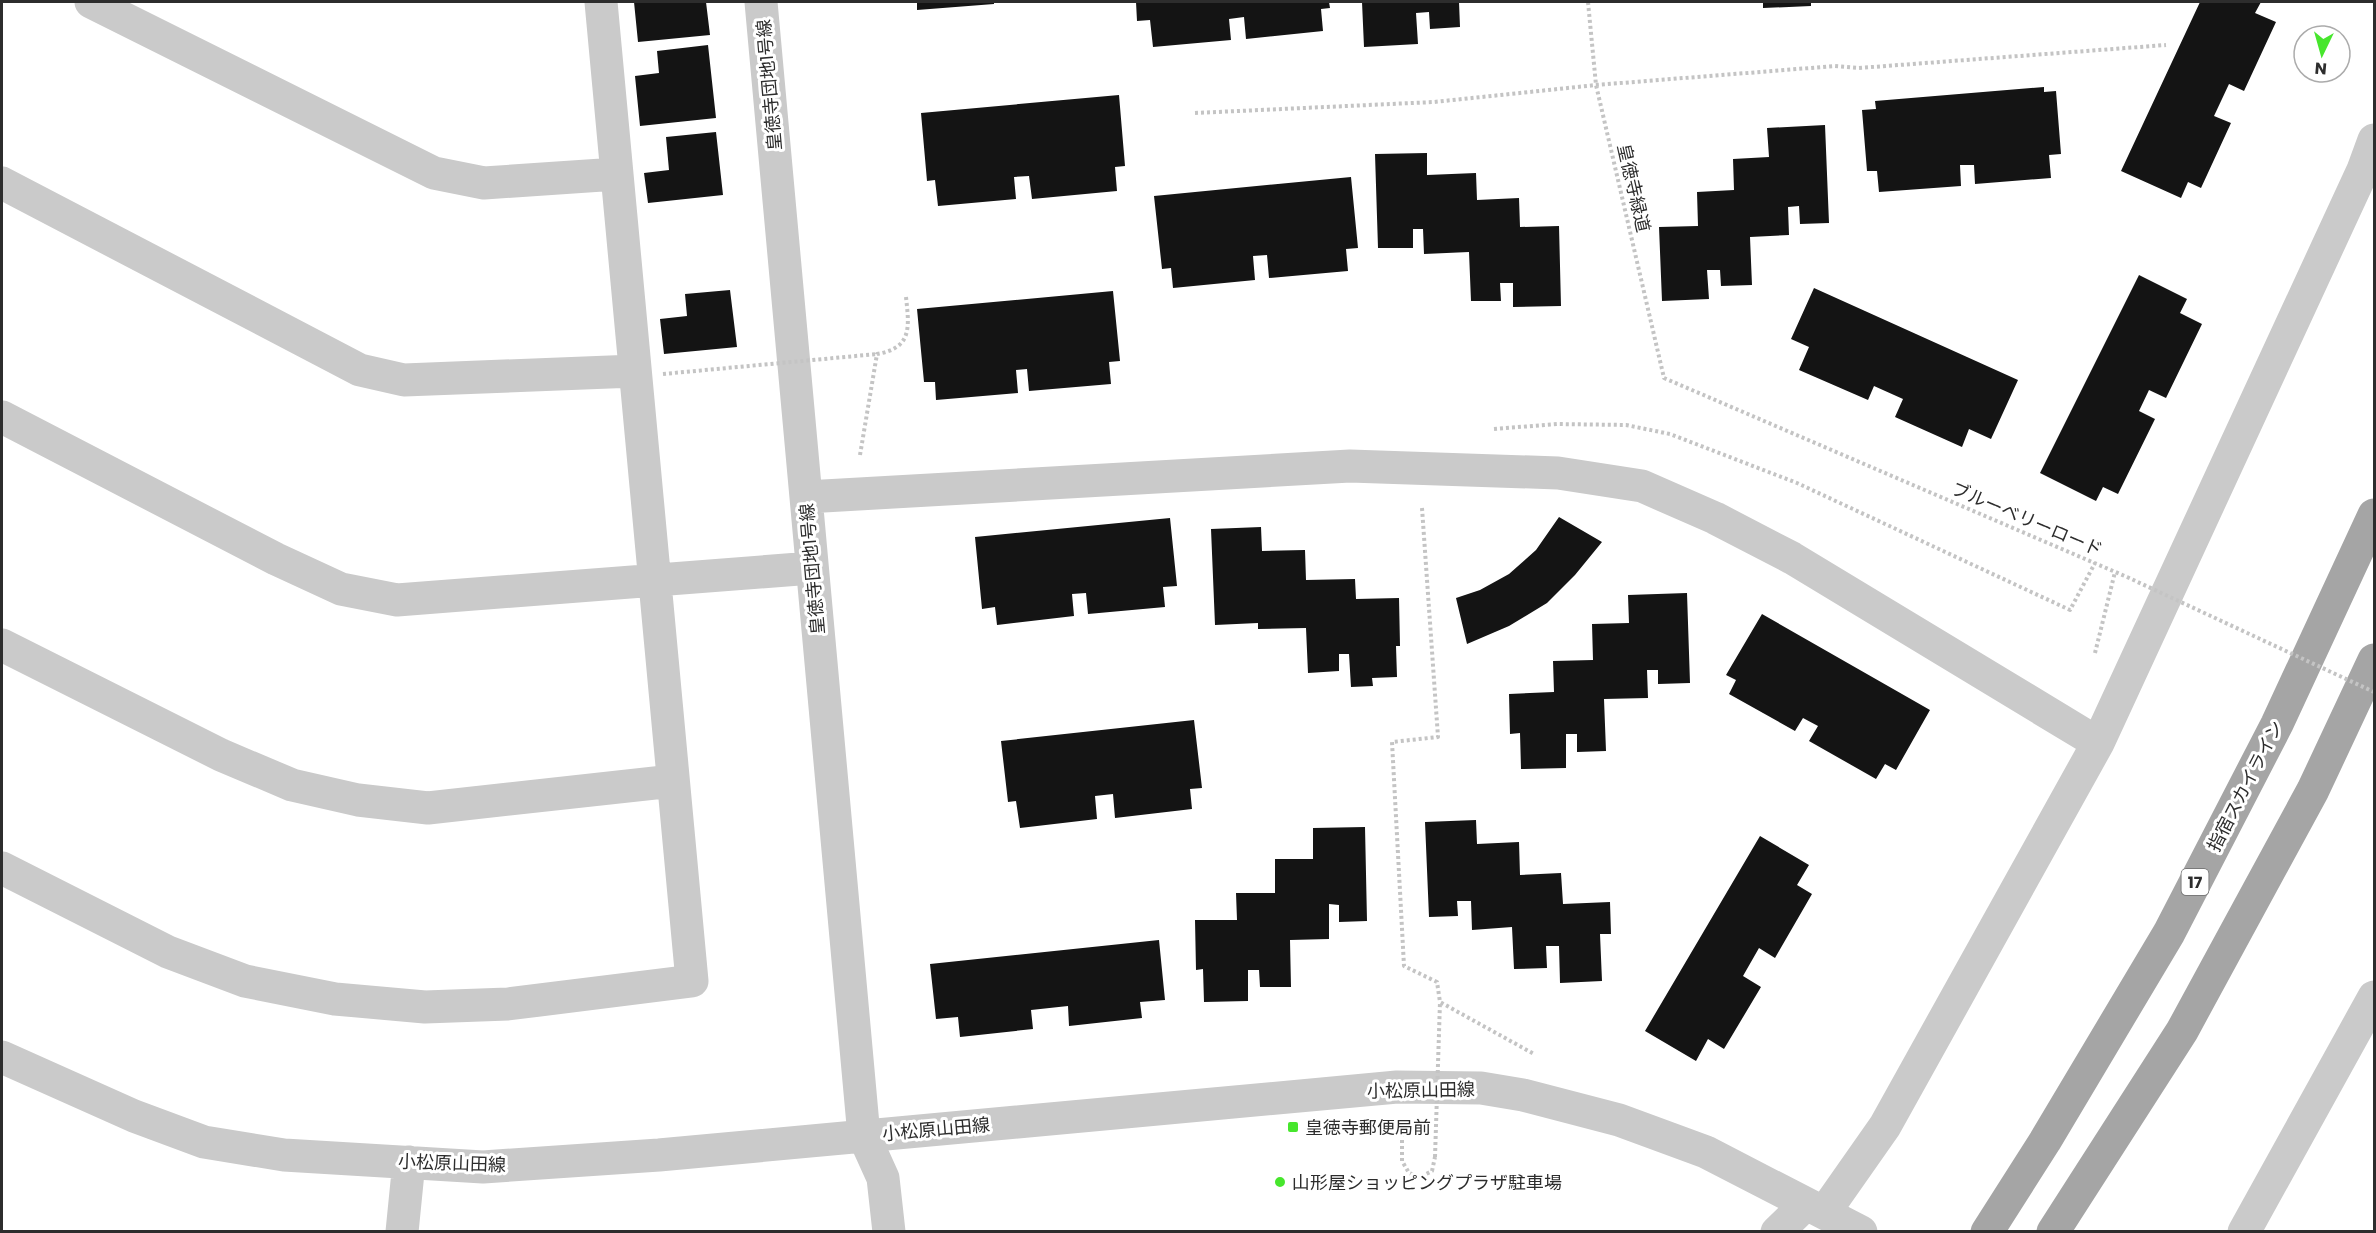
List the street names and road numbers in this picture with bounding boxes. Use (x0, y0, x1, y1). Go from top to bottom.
street label: 皇徳寺団地1号線 (751, 18, 787, 152)
street label: 皇徳寺緑道 (1612, 141, 1656, 235)
street label: ブルーベリーロード (1948, 476, 2106, 562)
street label: 皇徳寺団地1号線 (794, 502, 830, 636)
street label: 指宿スカイライン (2201, 716, 2289, 856)
road number: 17 (2182, 869, 2208, 895)
street label: 小松原山田線 (1367, 1077, 1475, 1103)
street label: 小松原山田線 (881, 1112, 991, 1146)
street label: 小松原山田線 (398, 1149, 506, 1177)

